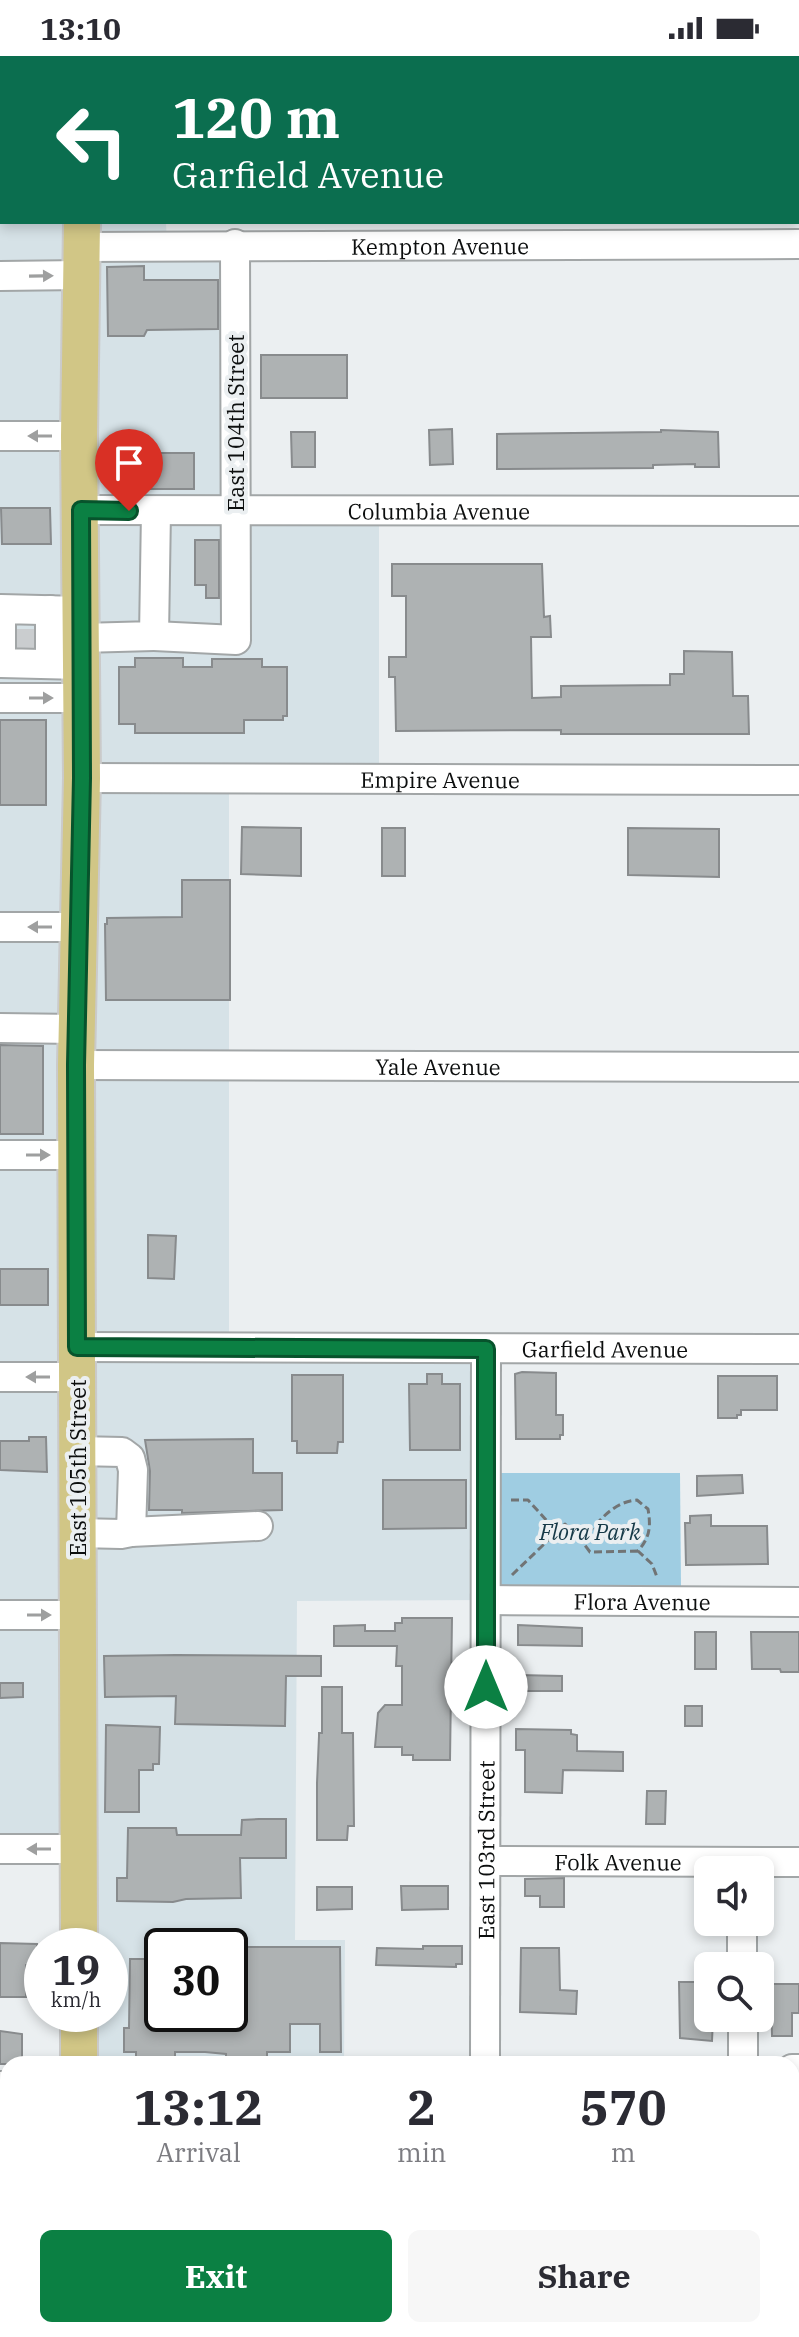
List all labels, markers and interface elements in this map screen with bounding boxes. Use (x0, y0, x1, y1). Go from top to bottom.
text: 13:10 (40, 9, 121, 48)
text: 120 m (172, 81, 340, 153)
icon: left (40, 88, 144, 192)
text: Garfield Avenue (172, 151, 444, 198)
street label: Kempton Avenue (351, 231, 529, 260)
one-way arrow (29, 270, 54, 282)
street label: East 104th Street (221, 334, 250, 512)
pin (95, 429, 163, 511)
one-way arrow (27, 430, 52, 442)
icon: arrive (107, 441, 151, 485)
street label: Columbia Avenue (348, 496, 530, 525)
one-way arrow (29, 692, 54, 704)
street label: Empire Avenue (360, 764, 520, 794)
one-way arrow (27, 921, 52, 933)
street label: Yale Avenue (375, 1051, 501, 1081)
one-way arrow (26, 1149, 51, 1161)
street label: Garfield Avenue (522, 1334, 688, 1363)
one-way arrow (25, 1371, 50, 1383)
street label: East 105th Street (63, 1379, 92, 1557)
park label: Flora Park (538, 1517, 641, 1546)
street label: Flora Avenue (573, 1586, 711, 1616)
one-way arrow (27, 1609, 52, 1621)
position arrow (444, 1645, 528, 1729)
street label: East 103rd Street (471, 1760, 500, 1940)
one-way arrow (26, 1843, 51, 1855)
street label: Folk Avenue (554, 1847, 682, 1876)
map controls (694, 1856, 774, 2032)
button: sound (694, 1856, 774, 1936)
speed limit sign: 30 (144, 1928, 248, 2032)
text: 19 (52, 1944, 100, 1996)
button: search (694, 1952, 774, 2032)
text: km/h (51, 1986, 101, 2013)
text: 13:12 (134, 2076, 263, 2138)
text: 2 (407, 2076, 436, 2138)
text: 570 (580, 2076, 666, 2138)
text: Arrival (156, 2135, 241, 2169)
text: min (397, 2135, 446, 2169)
text: m (611, 2135, 636, 2169)
button: Exit (40, 2230, 392, 2322)
button: Share (408, 2230, 760, 2322)

